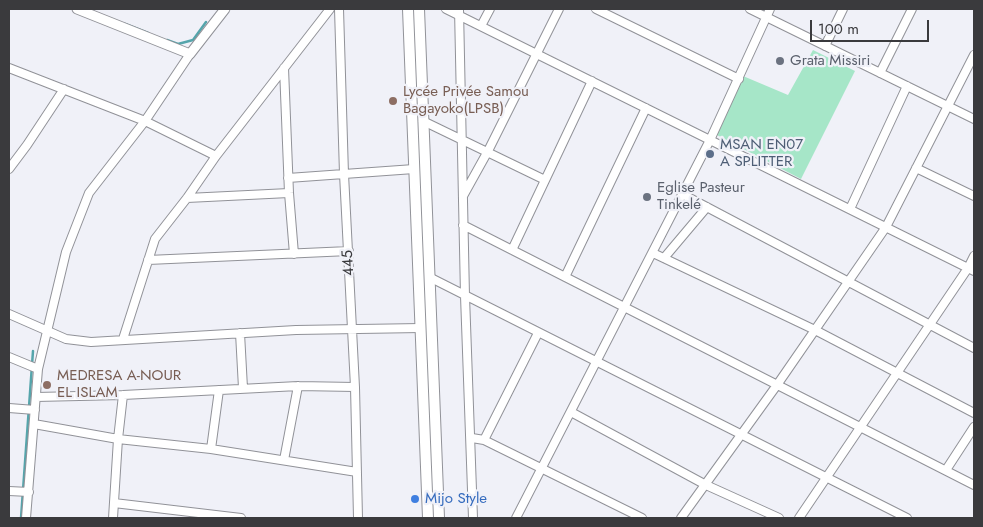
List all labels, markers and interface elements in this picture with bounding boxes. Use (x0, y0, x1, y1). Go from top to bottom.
scale bar (813, 10, 932, 42)
text: 100 m (818, 18, 859, 40)
place label: Grata Missiri (790, 52, 870, 70)
marker: Grata Missiri (774, 55, 786, 67)
place label: Lycée Privée Samou Bagayoko(LPSB) (403, 83, 529, 118)
marker: Lycée Privée Samou Bagayoko(LPSB) (387, 95, 399, 107)
place label: MSAN EN07 A SPLITTER (720, 136, 803, 171)
marker: MSAN EN07 A SPLITTER (704, 148, 716, 160)
place label: Eglise Pasteur Tinkelé (657, 179, 745, 214)
marker: Eglise Pasteur Tinkelé (641, 191, 653, 203)
street label: 445 (339, 250, 359, 276)
place label: MEDRESA A-NOUR EL ISLAM (57, 367, 181, 402)
marker: MEDRESA A-NOUR EL ISLAM (41, 379, 53, 391)
place label: Mijo Style (425, 490, 487, 508)
marker: Mijo Style (409, 493, 421, 505)

